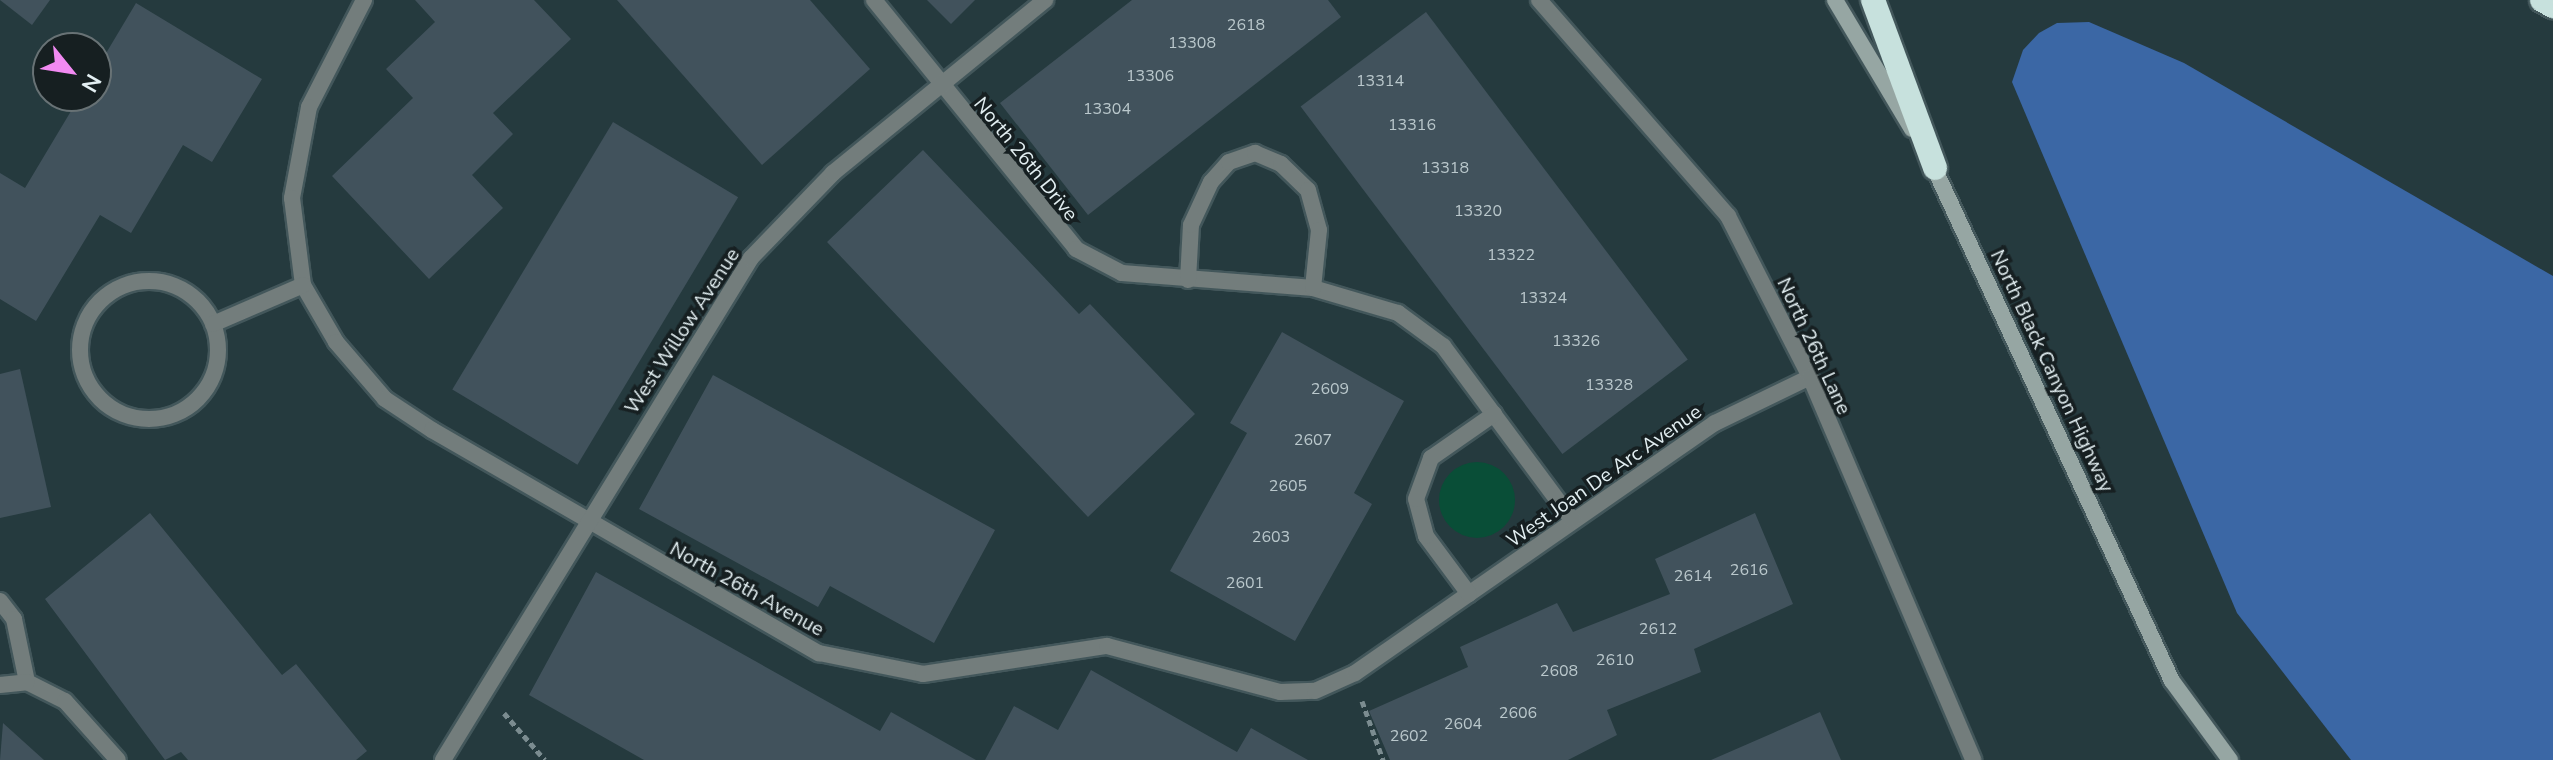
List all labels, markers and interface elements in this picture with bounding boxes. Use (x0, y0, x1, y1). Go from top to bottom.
house number: 2618 (1227, 15, 1265, 35)
north arrow (32, 32, 112, 112)
house number: 13308 (1168, 33, 1216, 53)
house number: 13306 (1126, 66, 1174, 86)
text: N (74, 68, 108, 98)
house number: 13314 (1356, 71, 1404, 91)
street label: North 26th Drive (969, 92, 1083, 226)
house number: 13304 (1083, 99, 1131, 119)
house number: 13316 (1388, 115, 1436, 135)
house number: 13318 (1421, 158, 1469, 178)
house number: 13320 (1454, 201, 1502, 221)
street label: West Willow Avenue (620, 244, 744, 418)
house number: 13322 (1487, 245, 1535, 265)
street label: North Black Canyon Highway (1985, 246, 2119, 496)
street label: North 26th Lane (1772, 274, 1856, 418)
house number: 13324 (1519, 288, 1567, 308)
house number: 13326 (1552, 331, 1600, 351)
house number: 13328 (1585, 375, 1633, 395)
house number: 2609 (1311, 379, 1349, 399)
street label: West Joan De Arc Avenue (1502, 399, 1706, 553)
house number: 2607 (1294, 430, 1332, 450)
house number: 2605 (1269, 476, 1307, 496)
house number: 2603 (1252, 527, 1290, 547)
street label: North 26th Avenue (666, 537, 828, 641)
house number: 2616 (1730, 560, 1768, 580)
house number: 2614 (1674, 566, 1712, 586)
house number: 2601 (1226, 573, 1264, 593)
house number: 2612 (1639, 619, 1677, 639)
house number: 2610 (1596, 650, 1634, 670)
house number: 2608 (1540, 661, 1578, 681)
house number: 2606 (1499, 703, 1537, 723)
house number: 2604 (1444, 714, 1482, 734)
house number: 2602 (1390, 726, 1428, 746)

